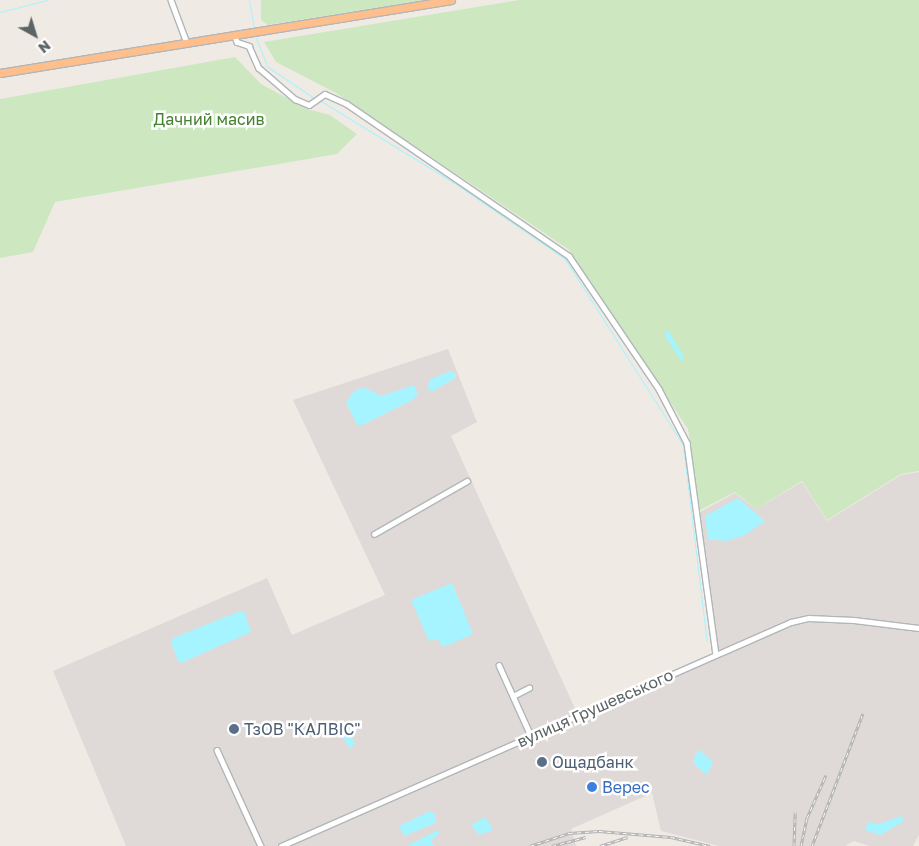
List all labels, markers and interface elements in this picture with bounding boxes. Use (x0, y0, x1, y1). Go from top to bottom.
north arrow (10, 10, 60, 60)
text: N (35, 37, 54, 57)
park label: Дачний масив (154, 109, 264, 129)
street label: вулиця Грушевського (514, 665, 676, 751)
place label: ТзОВ "КАЛВІС" (244, 719, 361, 739)
marker: ТзОВ "КАЛВІС" (228, 723, 240, 735)
place label: Ощадбанк (552, 752, 634, 772)
marker: Ощадбанк (536, 756, 548, 768)
place label: Верес (602, 777, 650, 797)
marker: Верес (586, 781, 598, 793)

